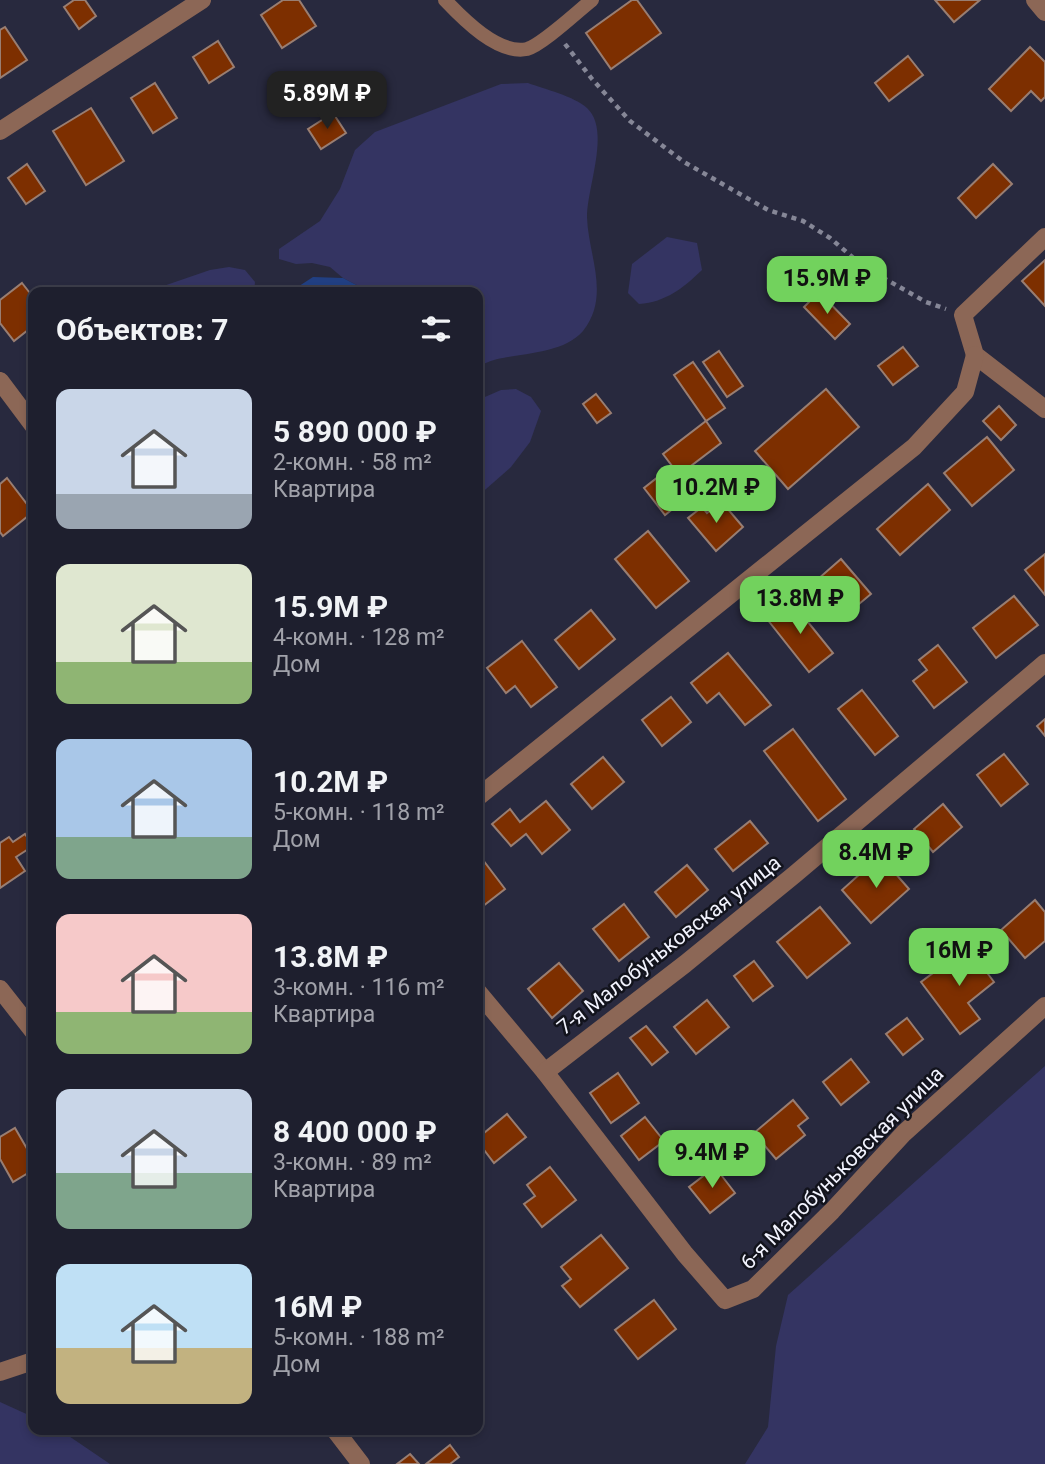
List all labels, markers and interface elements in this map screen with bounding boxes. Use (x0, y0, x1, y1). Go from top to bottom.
pin: 5.89M ₽ (262, 72, 392, 131)
text: 5.89M ₽ (283, 80, 371, 107)
pin: 15.9M ₽ (762, 256, 892, 316)
text: 15.9M ₽ (783, 265, 871, 292)
icon: filters (417, 310, 455, 348)
text: Объектов: 7 (56, 312, 228, 347)
text: 5 890 000 ₽ (273, 414, 437, 449)
icon: home (112, 417, 196, 501)
text: 2-комн. · 58 m² (273, 449, 432, 476)
pin: 10.2M ₽ (651, 466, 781, 525)
text: 10.2M ₽ (672, 474, 760, 501)
text: Квартира (273, 476, 375, 503)
pin: 13.8M ₽ (735, 576, 865, 636)
text: 13.8M ₽ (756, 585, 844, 612)
text: 15.9M ₽ (273, 589, 388, 624)
icon: home (112, 592, 196, 676)
text: 4-комн. · 128 m² (273, 624, 445, 651)
text: Дом (273, 651, 320, 678)
text: 10.2M ₽ (273, 764, 388, 799)
icon: home (112, 767, 196, 851)
text: 5-комн. · 118 m² (273, 799, 445, 826)
text: Дом (273, 826, 320, 853)
pin: 8.4M ₽ (819, 830, 933, 890)
text: 8.4M ₽ (838, 839, 914, 866)
street label: 7-я Малобуньковская улица (553, 850, 785, 1040)
pin: 16M ₽ (910, 928, 1008, 988)
text: 16M ₽ (925, 937, 993, 964)
text: 13.8M ₽ (273, 939, 388, 974)
icon: home (112, 942, 196, 1026)
text: 3-комн. · 116 m² (273, 974, 445, 1001)
text: Квартира (273, 1001, 375, 1028)
street label: 6-я Малобуньковская улица (736, 1062, 948, 1274)
text: 8 400 000 ₽ (273, 1114, 437, 1149)
icon: home (112, 1117, 196, 1201)
pin: 9.4M ₽ (655, 1130, 769, 1190)
text: 9.4M ₽ (674, 1139, 750, 1166)
text: 3-комн. · 89 m² (273, 1149, 432, 1176)
text: Квартира (273, 1176, 375, 1203)
text: 16M ₽ (273, 1289, 362, 1324)
icon: home (112, 1292, 196, 1376)
text: 5-комн. · 188 m² (273, 1324, 445, 1351)
text: Дом (273, 1351, 320, 1378)

